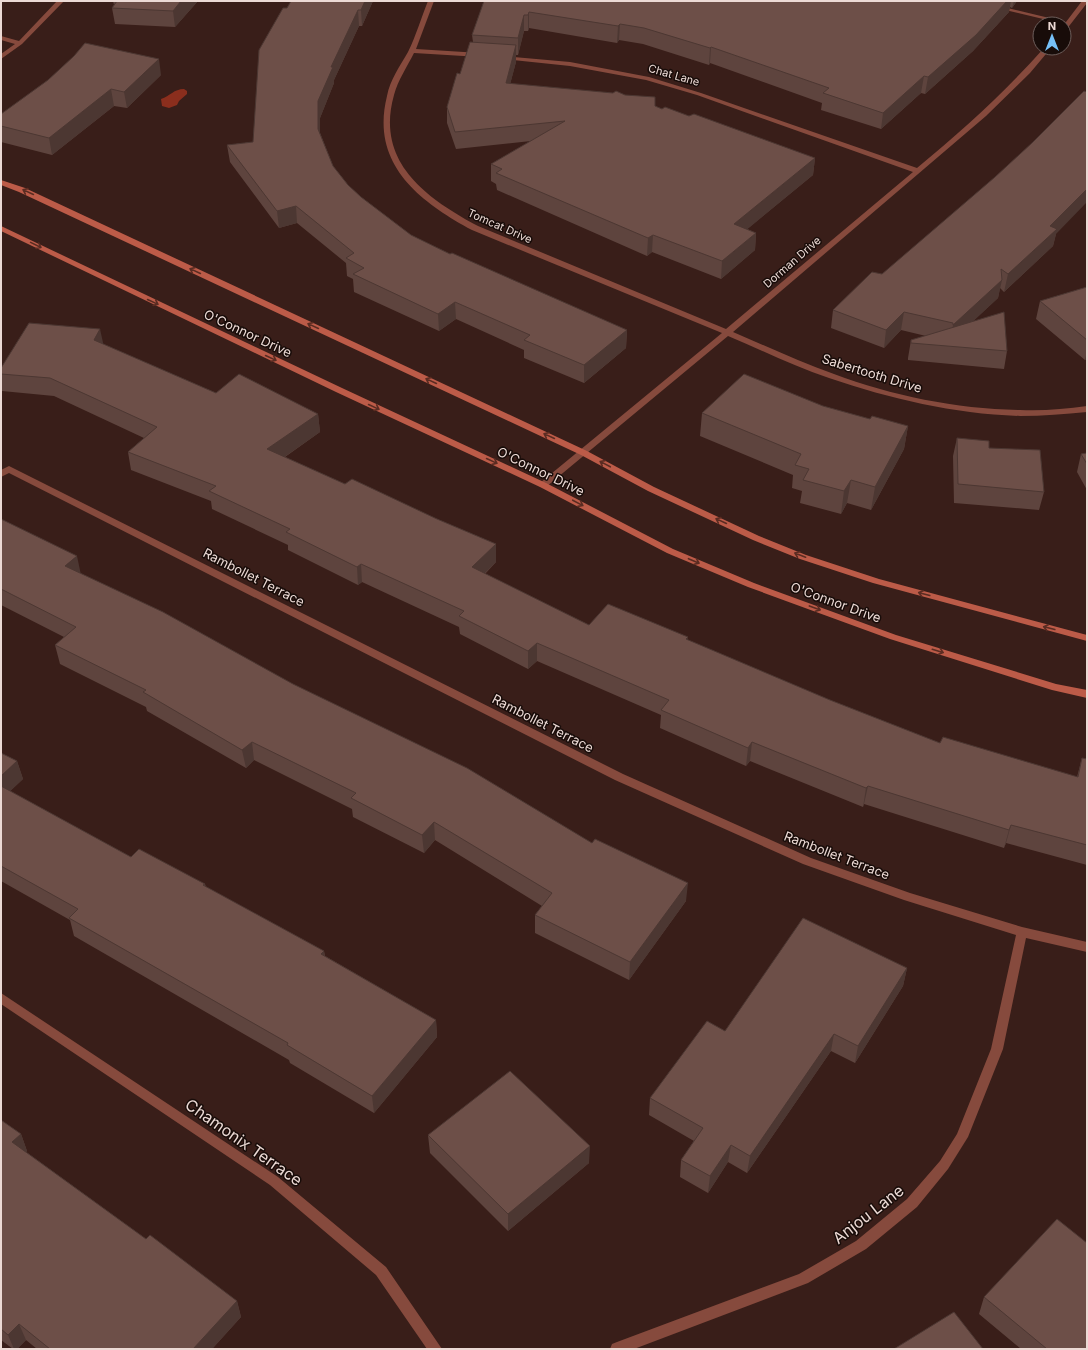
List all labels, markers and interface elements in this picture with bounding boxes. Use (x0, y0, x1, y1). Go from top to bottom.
north arrow (1032, 16, 1072, 56)
text: N (1048, 19, 1056, 33)
street label: Chat Lane (647, 61, 701, 89)
one-way arrow (22, 188, 34, 196)
street label: Tomcat Drive (466, 206, 534, 246)
street label: Dorman Drive (760, 233, 824, 291)
one-way arrow (30, 242, 42, 249)
one-way arrow (190, 267, 202, 274)
one-way arrow (147, 299, 159, 306)
street label: O'Connor Drive (202, 306, 294, 360)
one-way arrow (308, 322, 320, 329)
street label: Sabertooth Drive (820, 350, 924, 396)
one-way arrow (264, 355, 276, 362)
one-way arrow (425, 377, 437, 384)
one-way arrow (368, 404, 380, 411)
one-way arrow (543, 432, 555, 439)
street label: O'Connor Drive (495, 443, 587, 499)
one-way arrow (486, 458, 498, 466)
one-way arrow (599, 459, 611, 467)
one-way arrow (572, 500, 584, 508)
one-way arrow (715, 517, 727, 524)
street label: Rambollet Terrace (201, 544, 307, 610)
one-way arrow (794, 551, 806, 559)
one-way arrow (688, 558, 700, 566)
street label: O'Connor Drive (789, 578, 883, 626)
one-way arrow (917, 590, 930, 597)
one-way arrow (809, 605, 821, 613)
one-way arrow (1043, 624, 1056, 632)
one-way arrow (932, 648, 945, 655)
street label: Rambollet Terrace (490, 690, 596, 756)
street label: Rambollet Terrace (782, 827, 892, 883)
street label: Chamonix Terrace (182, 1094, 306, 1190)
street label: Anjou Lane (828, 1180, 908, 1248)

